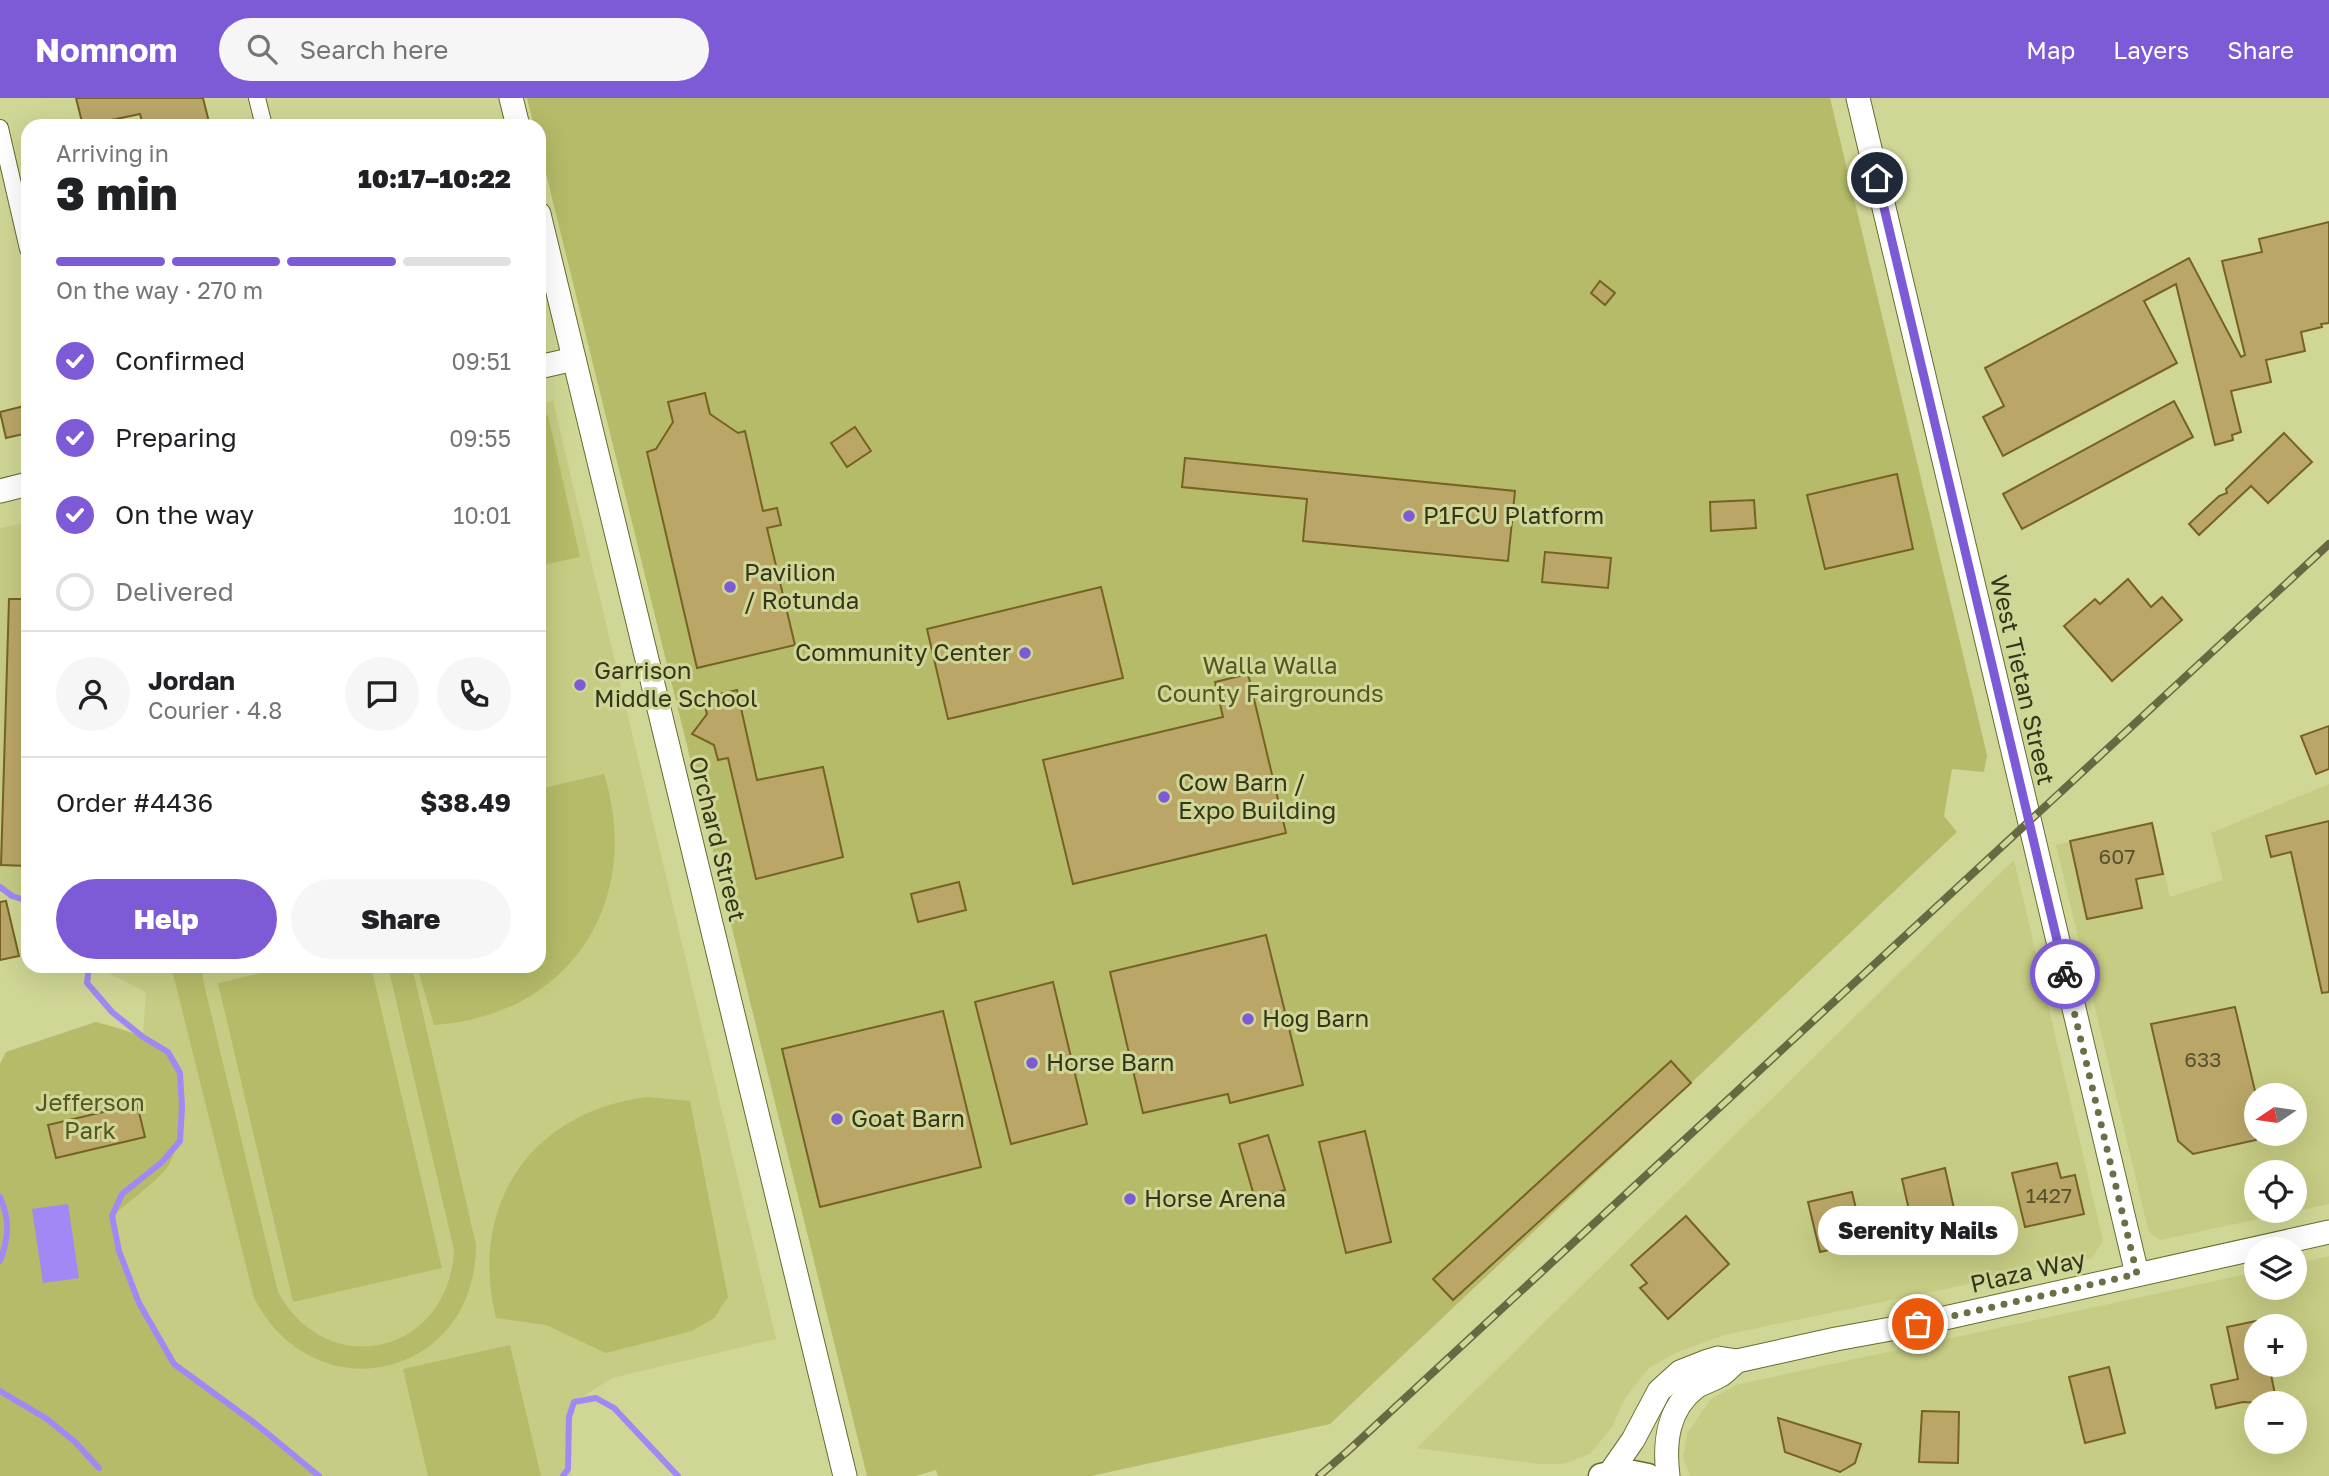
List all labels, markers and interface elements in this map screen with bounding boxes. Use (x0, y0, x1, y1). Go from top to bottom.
search box (219, 18, 709, 81)
text: Nomnom (35, 30, 177, 69)
icon: search (243, 30, 281, 68)
text: Search here (299, 34, 448, 65)
text: Map (2026, 35, 2075, 64)
text: Layers (2113, 35, 2189, 64)
text: Share (2227, 35, 2294, 64)
text: Arriving in (56, 139, 169, 167)
pin (1847, 148, 1907, 208)
icon: home (1858, 159, 1896, 197)
text: 10:17–10:22 (358, 163, 511, 194)
text: 3 min (56, 165, 178, 220)
text: On the way · 270 m (56, 276, 263, 304)
icon: check (56, 342, 94, 380)
text: Confirmed (115, 345, 245, 376)
text: 09:51 (451, 347, 511, 375)
icon: check (56, 419, 94, 457)
text: Preparing (115, 422, 237, 453)
text: 09:55 (449, 424, 511, 452)
icon: check (56, 496, 94, 534)
text: On the way (115, 499, 254, 530)
place label: P1FCU Platform (1423, 500, 1604, 529)
text: 10:01 (453, 501, 511, 529)
marker: P1FCU Platform (1401, 508, 1417, 524)
place label: Pavilion / Rotunda (744, 557, 859, 614)
street label: West Tietan Street (1985, 572, 2062, 787)
text: Delivered (115, 576, 234, 607)
marker: Pavilion / Rotunda (722, 579, 738, 595)
place label: Community Center (795, 637, 1011, 666)
marker: Community Center (1017, 645, 1033, 661)
park label: Walla Walla County Fairgrounds (1156, 650, 1384, 707)
place label: Garrison Middle School (594, 655, 758, 712)
button: person (56, 657, 130, 731)
button: chat (345, 657, 419, 731)
button: phone (437, 657, 511, 731)
text: Jordan (148, 665, 235, 696)
marker: Garrison Middle School (572, 677, 588, 693)
text: Courier · 4.8 (148, 696, 282, 724)
street label: Orchard Street (684, 753, 753, 924)
place label: Cow Barn / Expo Building (1178, 767, 1336, 824)
text: Order #4436 (56, 787, 213, 818)
text: $38.49 (420, 787, 511, 818)
marker: Cow Barn / Expo Building (1156, 789, 1172, 805)
house number: 607 (2099, 843, 2135, 869)
button: Help (56, 879, 277, 959)
button: Share (291, 879, 511, 959)
courier (2030, 939, 2100, 1009)
icon: bike (2046, 955, 2084, 993)
place label: Hog Barn (1262, 1003, 1369, 1032)
marker: Hog Barn (1240, 1011, 1256, 1027)
house number: 633 (2184, 1046, 2222, 1072)
place label: Horse Barn (1046, 1047, 1174, 1076)
marker: Horse Barn (1024, 1055, 1040, 1071)
north arrow (2244, 1083, 2306, 1146)
map controls (2244, 1083, 2307, 1454)
park label: Jefferson Park (35, 1087, 145, 1144)
place label: Goat Barn (851, 1103, 965, 1132)
marker: Goat Barn (829, 1111, 845, 1127)
button: locate (2244, 1160, 2307, 1223)
house number: 1427 (2026, 1182, 2072, 1208)
place label: Horse Arena (1144, 1183, 1286, 1212)
marker: Horse Arena (1122, 1191, 1138, 1207)
callout: Serenity Nails (1818, 1205, 2018, 1254)
text: Serenity Nails (1838, 1216, 1998, 1244)
button: layers (2244, 1237, 2307, 1300)
street label: Plaza Way (1967, 1243, 2088, 1298)
pin (1888, 1294, 1948, 1354)
icon: bag (1899, 1305, 1937, 1343)
button: + (2244, 1314, 2307, 1377)
button: − (2244, 1391, 2307, 1454)

